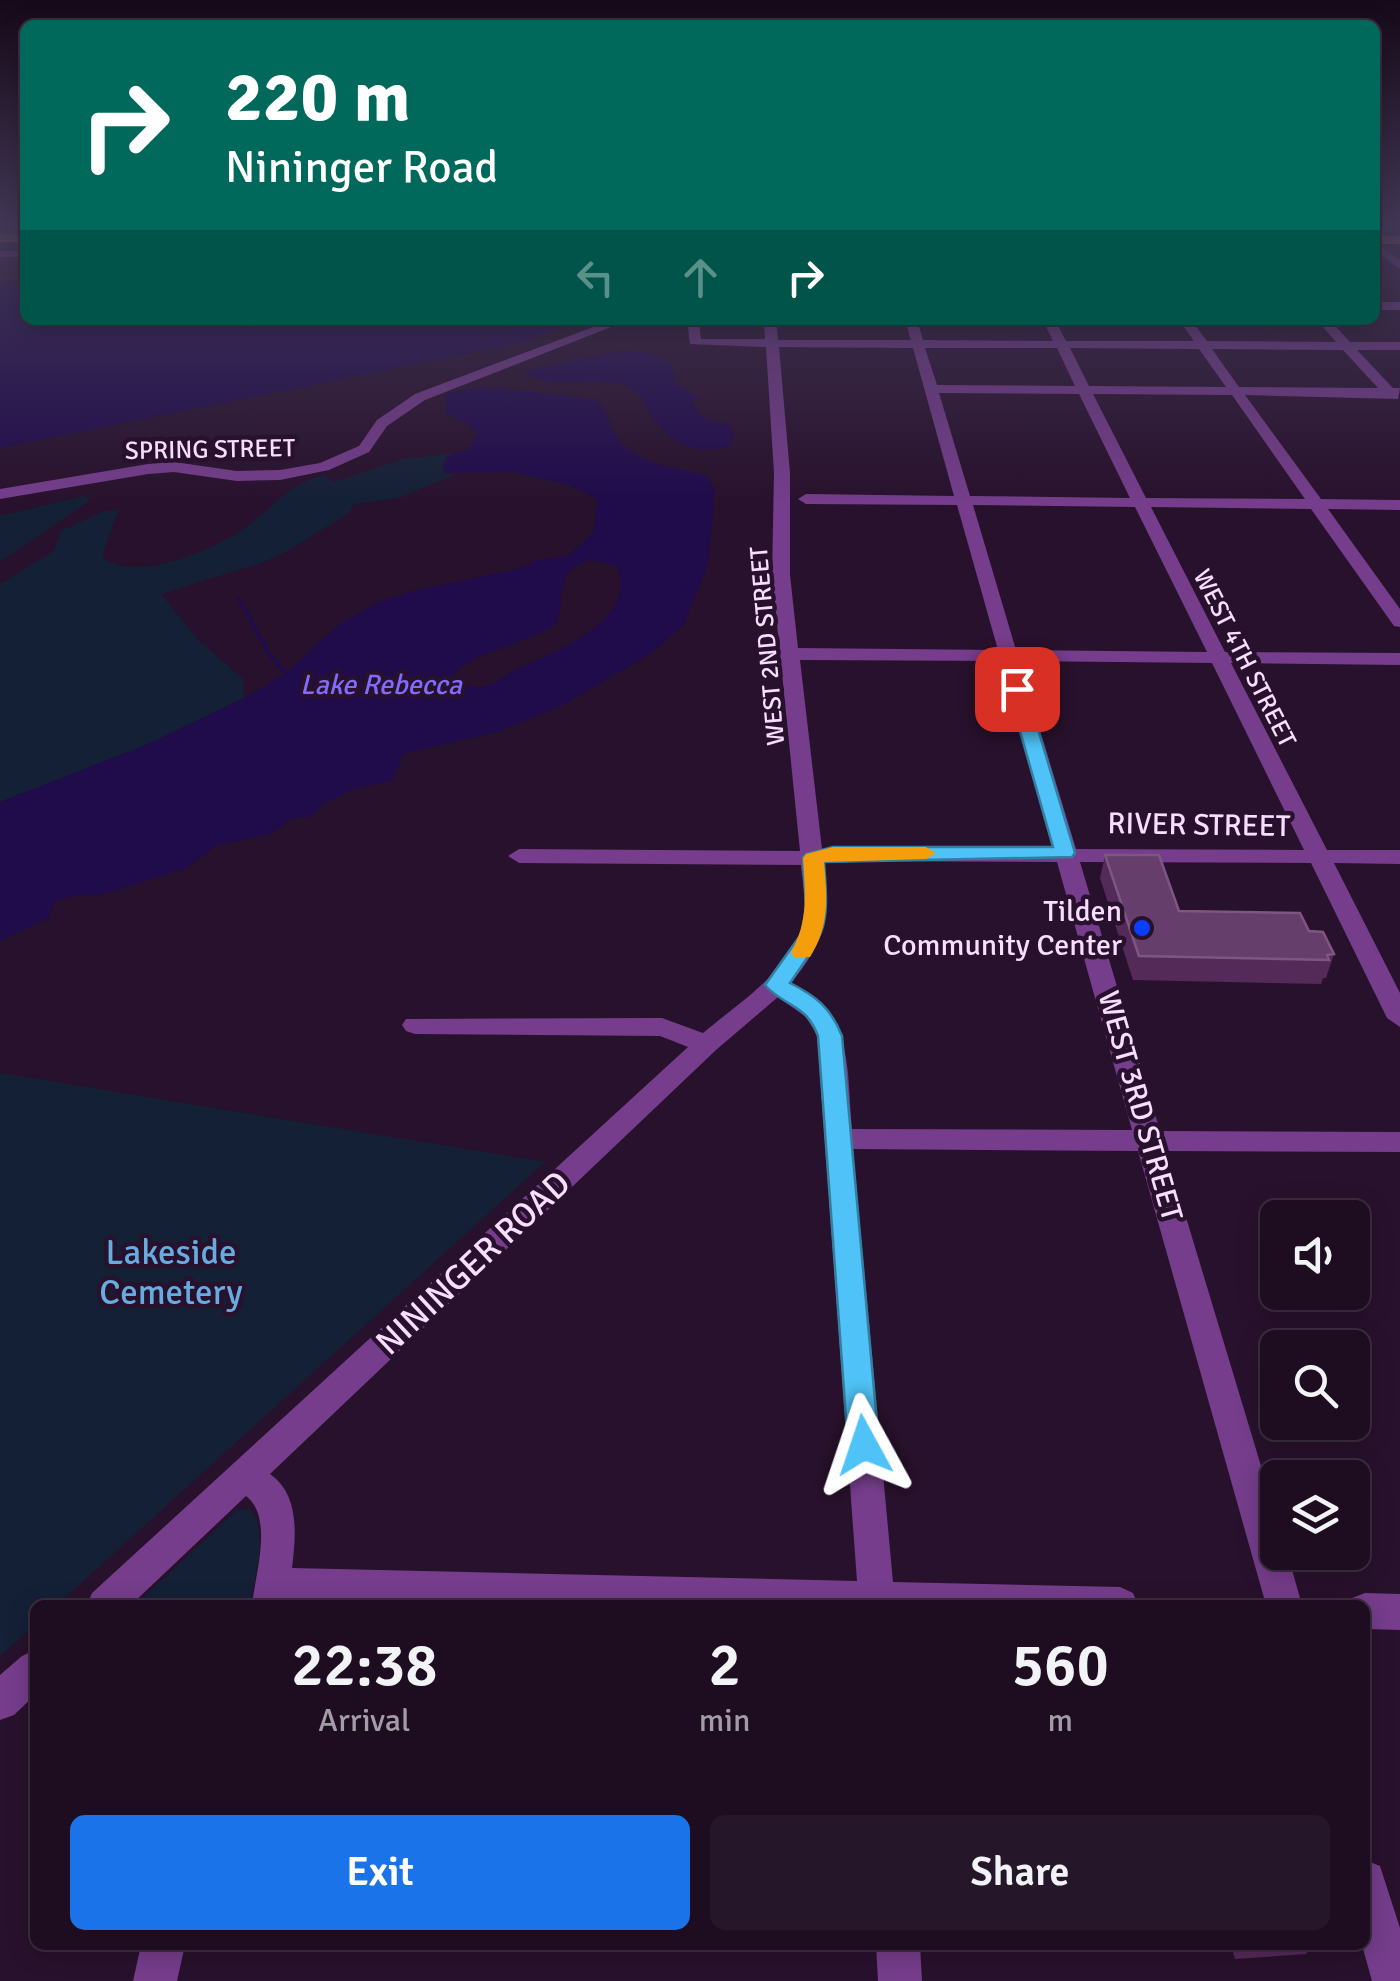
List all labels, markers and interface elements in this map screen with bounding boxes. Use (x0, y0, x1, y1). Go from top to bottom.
text: 220 m (225, 54, 410, 140)
icon: right (60, 60, 190, 190)
text: Nininger Road (225, 140, 498, 195)
icon: left (568, 250, 623, 305)
icon: ahead (673, 250, 728, 305)
icon: right (778, 250, 833, 305)
street label: SPRING STREET (125, 432, 296, 466)
street label: WEST 2ND STREET (743, 544, 791, 747)
street label: WEST 4TH STREET (1187, 564, 1304, 753)
pin (975, 647, 1060, 732)
icon: arrive (990, 662, 1045, 717)
water label: Lake Rebecca (300, 668, 463, 702)
street label: RIVER STREET (1107, 805, 1291, 845)
place label: Tilden Community Center (883, 893, 1122, 964)
marker: Tilden Community Center (1131, 917, 1153, 939)
street label: WEST 3RD STREET (1090, 987, 1191, 1225)
street label: NININGER ROAD (367, 1162, 579, 1364)
map controls (1260, 1200, 1370, 1570)
button: sound (1260, 1200, 1370, 1310)
park label: Lakeside Cemetery (99, 1231, 243, 1314)
button: search (1260, 1330, 1370, 1440)
position arrow (812, 1393, 916, 1497)
button: layers (1260, 1460, 1370, 1570)
text: 22:38 (291, 1629, 438, 1703)
text: 2 (708, 1629, 741, 1703)
text: 560 (1012, 1629, 1109, 1703)
text: Arrival (318, 1701, 411, 1740)
text: min (699, 1701, 750, 1740)
text: m (1047, 1701, 1073, 1740)
button: Exit (70, 1815, 690, 1930)
button: Share (710, 1815, 1330, 1930)

